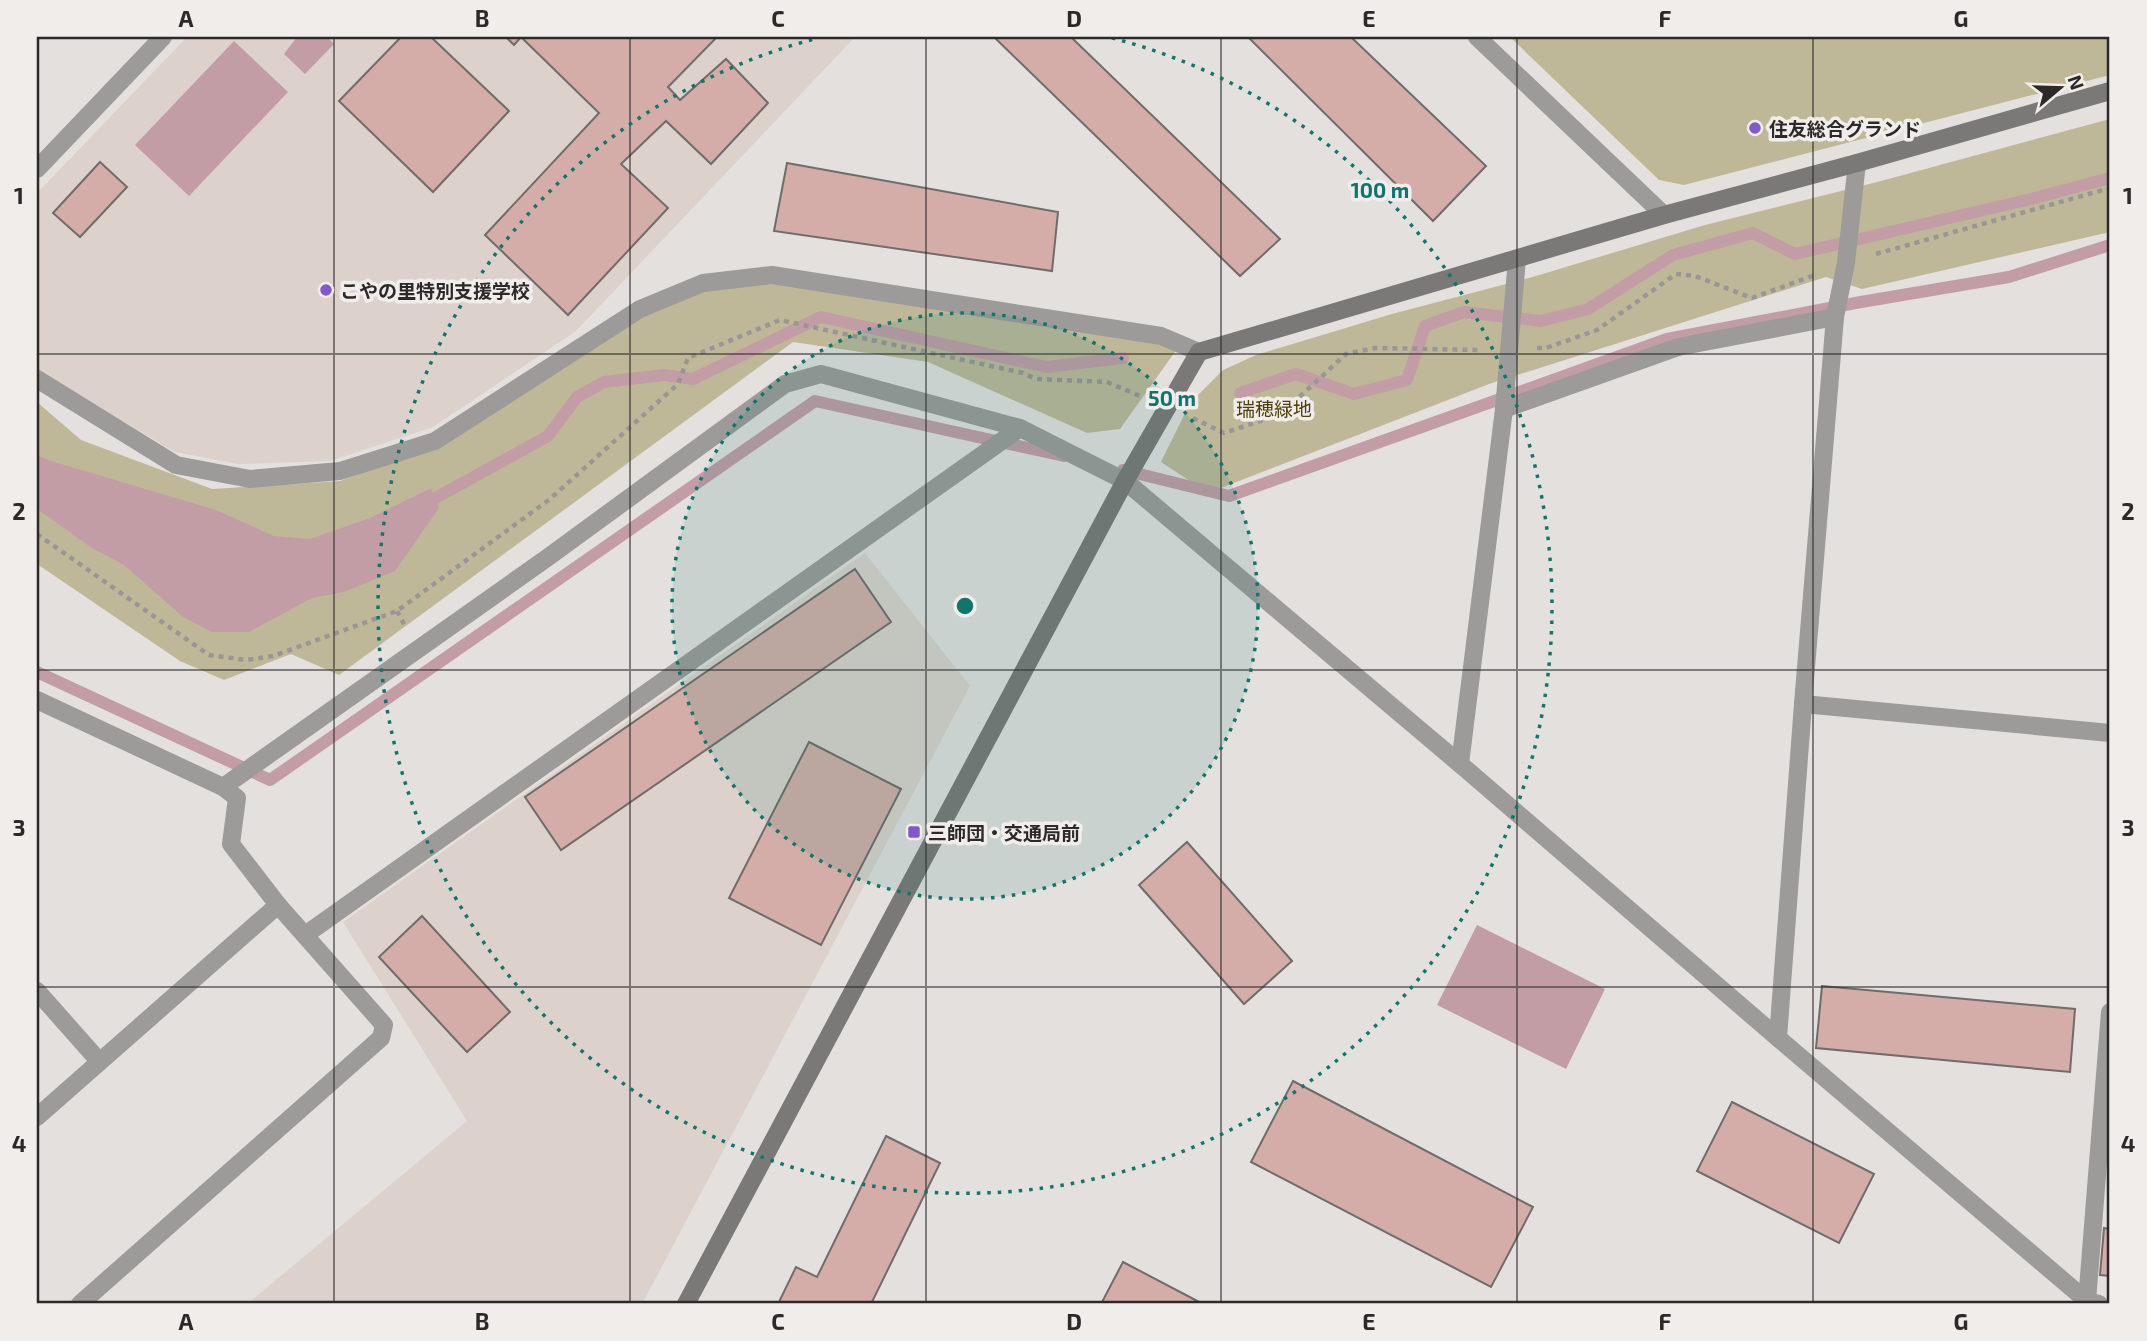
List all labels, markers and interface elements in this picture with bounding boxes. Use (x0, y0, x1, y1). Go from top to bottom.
text: A (178, 4, 194, 32)
text: B (475, 4, 489, 32)
text: C (771, 4, 785, 32)
text: D (1066, 4, 1082, 32)
text: E (1362, 4, 1376, 32)
text: F (1659, 4, 1672, 32)
text: G (1954, 4, 1968, 32)
north arrow (2024, 52, 2094, 122)
text: N (2063, 72, 2090, 93)
place label: 住友総合グランド (1769, 117, 1921, 140)
marker: 住友総合グランド (1747, 120, 1763, 136)
text: 100 m (1351, 177, 1409, 202)
text: 1 (14, 181, 24, 209)
text: 1 (2123, 181, 2133, 209)
place label: こやの里特別支援学校 (340, 279, 530, 302)
marker: こやの里特別支援学校 (318, 282, 334, 298)
text: 50 m (1148, 385, 1196, 410)
park label: 瑞穂緑地 (1236, 397, 1312, 420)
text: 2 (12, 497, 26, 525)
text: 2 (2121, 497, 2135, 525)
centre of rings (953, 594, 977, 618)
text: 3 (12, 813, 26, 841)
text: 3 (2121, 813, 2135, 841)
place label: 三師団・交通局前 (928, 821, 1080, 844)
marker: 三師団・交通局前 (906, 824, 922, 840)
text: 4 (12, 1129, 26, 1157)
text: 4 (2121, 1129, 2135, 1157)
text: A (178, 1307, 194, 1335)
text: B (475, 1307, 489, 1335)
text: C (771, 1307, 785, 1335)
text: D (1066, 1307, 1082, 1335)
text: E (1362, 1307, 1376, 1335)
text: F (1659, 1307, 1672, 1335)
text: G (1954, 1307, 1968, 1335)

